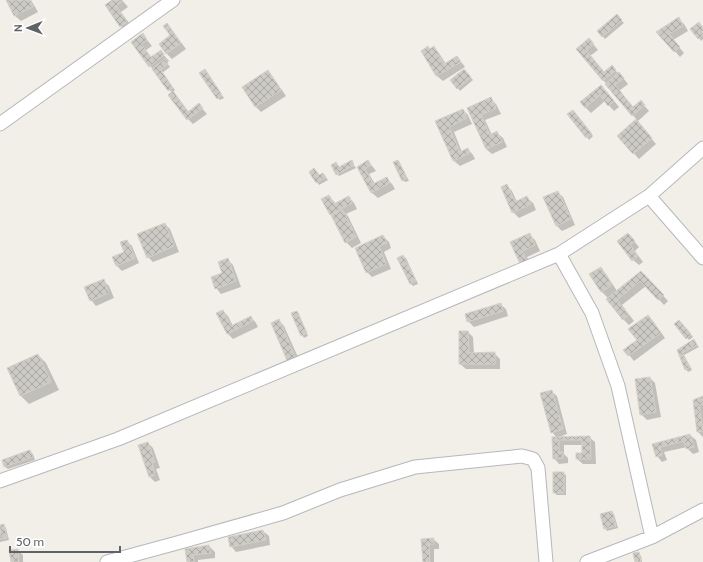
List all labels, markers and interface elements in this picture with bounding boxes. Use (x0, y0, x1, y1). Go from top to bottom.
north arrow (8, 8, 48, 48)
text: N (11, 24, 25, 32)
scale bar (10, 528, 120, 554)
text: 50 m (16, 534, 44, 549)

